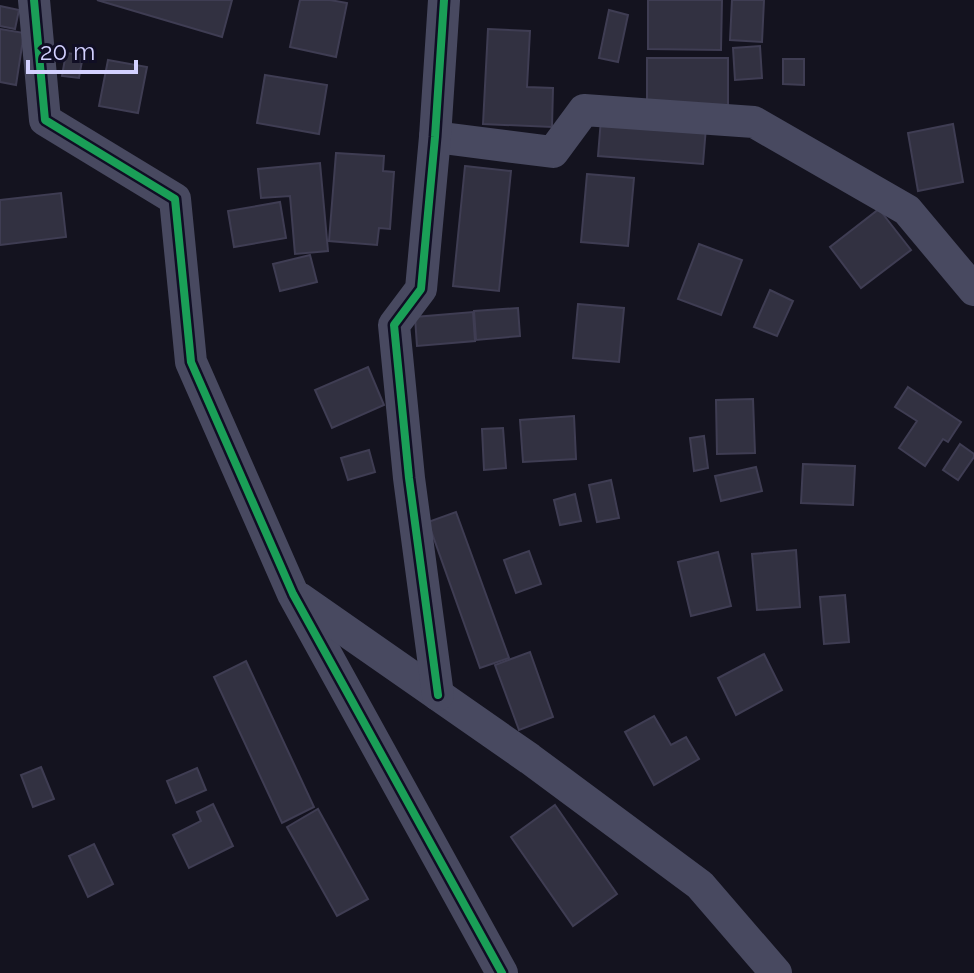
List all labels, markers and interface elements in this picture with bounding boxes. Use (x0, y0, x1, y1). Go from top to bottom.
scale bar (28, 24, 136, 74)
text: 20 m (40, 37, 95, 66)

